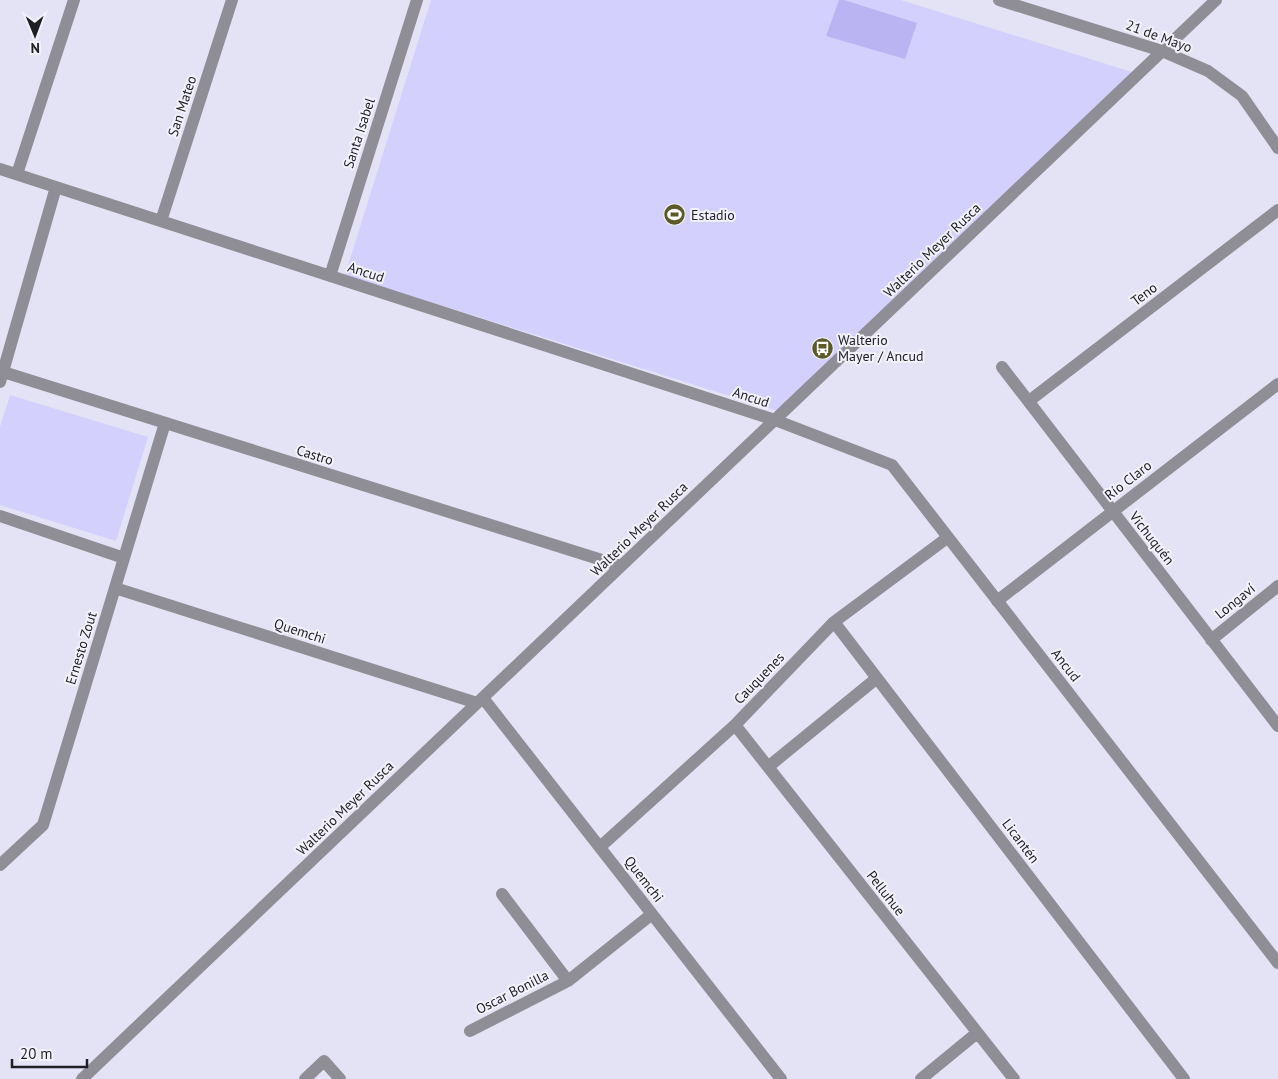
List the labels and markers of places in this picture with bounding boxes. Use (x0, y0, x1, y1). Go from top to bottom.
sports icon: Estadio (663, 203, 687, 227)
place label: Estadio (691, 206, 735, 224)
place label: Walterio Mayer / Ancud (838, 331, 923, 365)
bus stop icon: Walterio Mayer / Ancud (810, 336, 834, 360)

